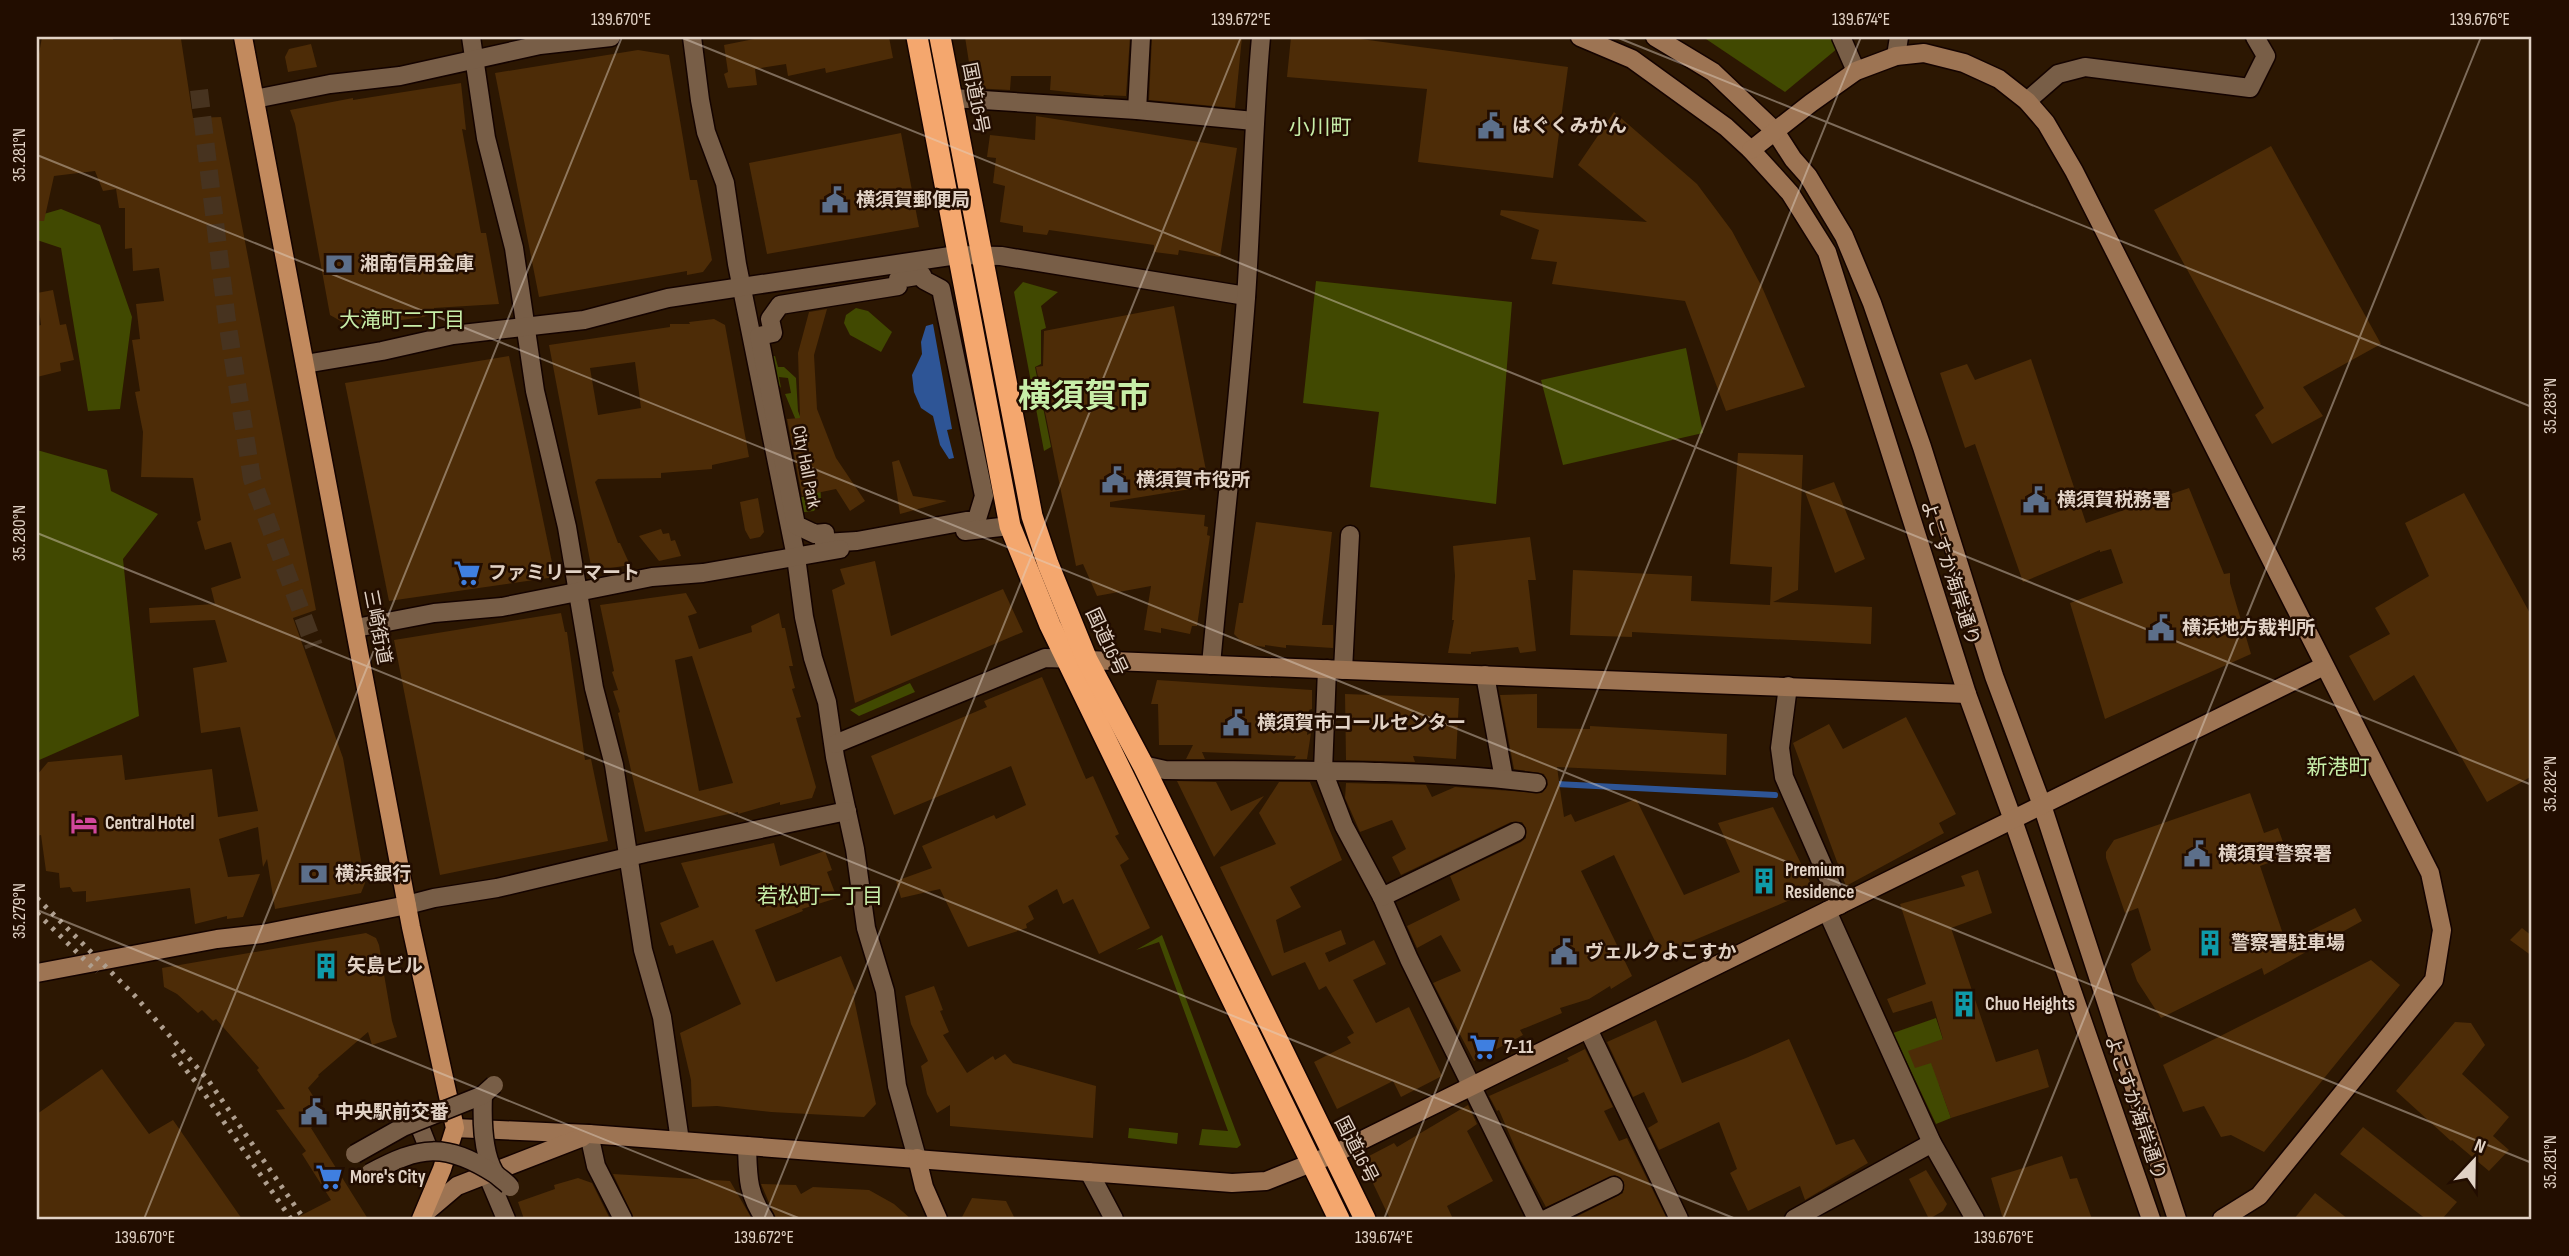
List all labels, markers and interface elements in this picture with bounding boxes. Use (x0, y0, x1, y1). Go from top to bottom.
text: 139.670°E (591, 9, 651, 30)
text: 139.672°E (1211, 9, 1271, 30)
text: 139.674°E (1832, 9, 1890, 30)
text: 139.676°E (2450, 9, 2510, 30)
street label: 国道16号 (957, 60, 993, 136)
public building icon: はぐくみかん (1476, 111, 1506, 141)
district label: 小川町 (1289, 115, 1352, 140)
place label: はぐくみかん (1512, 115, 1627, 138)
text: 35.281°N (9, 128, 30, 182)
public building icon: 横須賀郵便局 (820, 185, 850, 215)
place label: 横須賀郵便局 (856, 189, 970, 212)
bank icon: 湘南信用金庫 (324, 249, 354, 279)
place label: 湘南信用金庫 (360, 253, 474, 276)
district label: 大滝町二丁目 (339, 308, 465, 333)
district label: 横須賀市 (1018, 377, 1150, 417)
text: 35.283°N (2540, 378, 2561, 434)
street label: City Hall Park (787, 424, 825, 511)
public building icon: 横須賀市役所 (1100, 465, 1130, 495)
place label: 横須賀市役所 (1136, 469, 1250, 492)
public building icon: 横須賀税務署 (2021, 485, 2051, 515)
place label: 横須賀税務署 (2057, 489, 2171, 512)
street label: よこすか海岸通り (1916, 497, 1984, 649)
text: 35.280°N (9, 505, 30, 561)
supermarket icon: ファミリーマート (452, 558, 482, 588)
place label: ファミリーマート (488, 562, 640, 585)
street label: 三崎街道 (358, 587, 396, 667)
street label: 国道16号 (1080, 605, 1132, 679)
public building icon: 横浜地方裁判所 (2146, 613, 2176, 643)
place label: 横浜地方裁判所 (2182, 617, 2315, 640)
public building icon: 横須賀市コールセンター (1221, 708, 1251, 738)
place label: 横須賀市コールセンター (1257, 712, 1466, 735)
district label: 新港町 (2307, 755, 2370, 780)
text: 35.282°N (2540, 756, 2561, 812)
hotel icon: Central Hotel (69, 808, 99, 838)
place label: Central Hotel (105, 812, 194, 835)
public building icon: 横須賀警察署 (2182, 839, 2212, 869)
place label: 横須賀警察署 (2218, 843, 2332, 866)
bank icon: 横浜銀行 (299, 859, 329, 889)
place label: Premium Residence (1785, 859, 1854, 904)
place label: 横浜銀行 (335, 863, 411, 886)
building icon: Premium Residence (1749, 866, 1779, 896)
text: 35.279°N (9, 883, 30, 939)
district label: 若松町一丁目 (757, 884, 883, 909)
building icon: 警察署駐車場 (2195, 928, 2225, 958)
place label: 警察署駐車場 (2231, 932, 2345, 955)
public building icon: ヴェルクよこすか (1549, 937, 1579, 967)
place label: ヴェルクよこすか (1585, 941, 1737, 964)
building icon: 矢島ビル (311, 951, 341, 981)
place label: 矢島ビル (347, 955, 423, 978)
building icon: Chuo Heights (1949, 989, 1979, 1019)
place label: Chuo Heights (1985, 993, 2075, 1016)
supermarket icon: 7-11 (1468, 1032, 1498, 1062)
street label: よこすか海岸通り (2099, 1033, 2171, 1183)
place label: 7-11 (1504, 1036, 1534, 1059)
public building icon: 中央駅前交番 (299, 1097, 329, 1127)
place label: 中央駅前交番 (335, 1101, 449, 1124)
street label: 国道16号 (1329, 1113, 1383, 1187)
north arrow (2440, 1126, 2510, 1196)
text: N (2471, 1134, 2489, 1159)
text: 35.281°N (2540, 1135, 2561, 1189)
supermarket icon: More's City (314, 1162, 344, 1192)
place label: More's City (350, 1166, 426, 1189)
text: 139.670°E (115, 1227, 175, 1248)
text: 139.672°E (734, 1227, 794, 1248)
text: 139.674°E (1355, 1227, 1413, 1248)
text: 139.676°E (1974, 1227, 2034, 1248)

